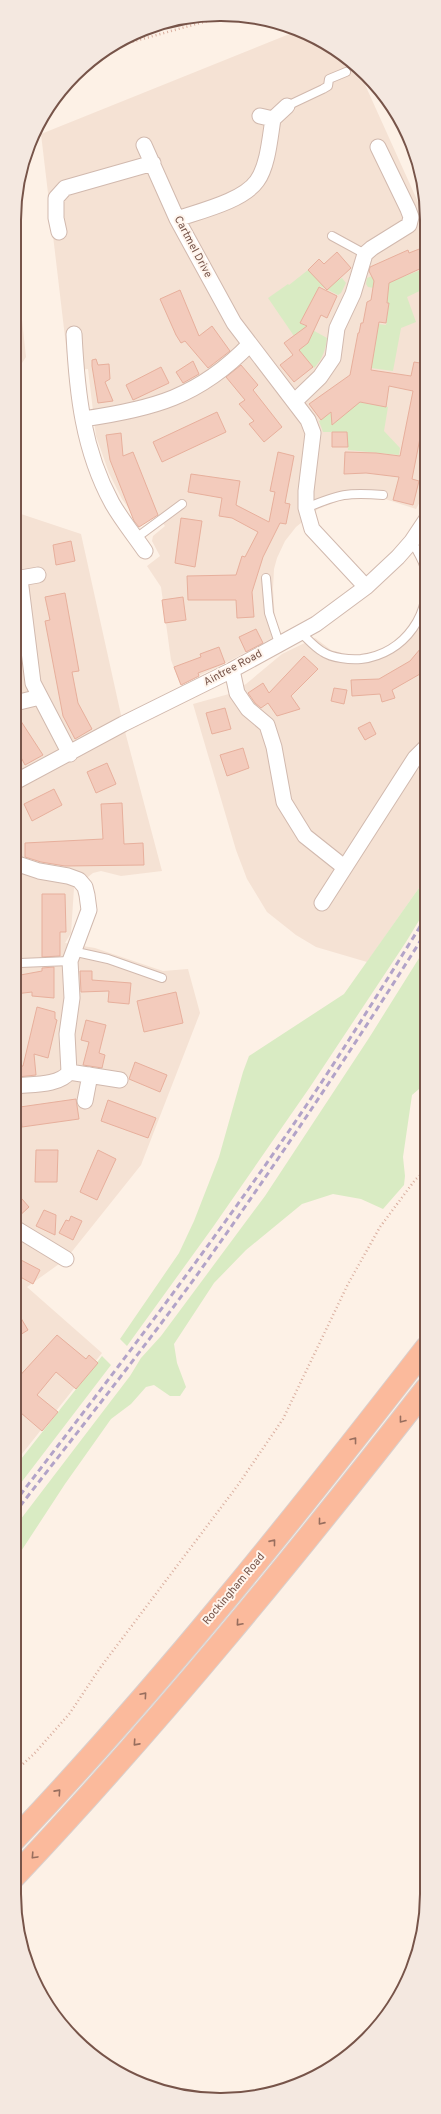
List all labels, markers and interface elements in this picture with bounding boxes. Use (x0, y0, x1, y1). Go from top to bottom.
street label: Cartmel Drive (171, 214, 215, 280)
street label: Aintree Road (201, 647, 265, 689)
one-way arrow (399, 1416, 406, 1423)
one-way arrow (349, 1438, 356, 1445)
one-way arrow (319, 1517, 326, 1525)
one-way arrow (268, 1539, 275, 1546)
street label: Rockingham Road (200, 1550, 268, 1628)
one-way arrow (236, 1618, 243, 1625)
one-way arrow (139, 1692, 146, 1699)
one-way arrow (134, 1738, 141, 1745)
one-way arrow (53, 1789, 60, 1797)
one-way arrow (31, 1851, 39, 1859)

